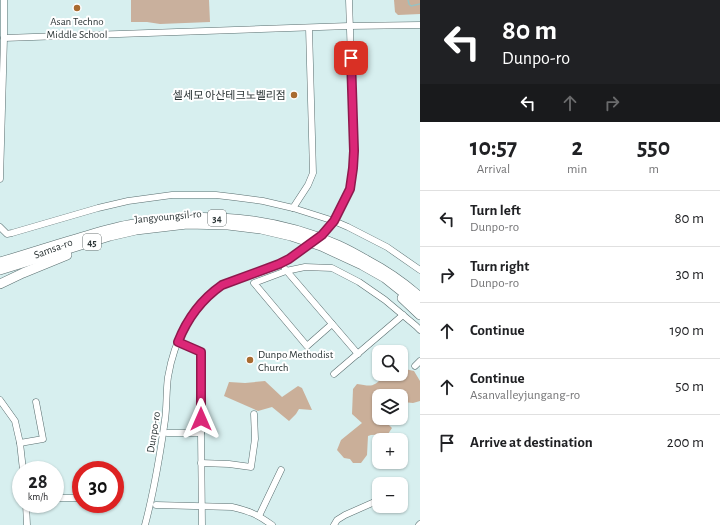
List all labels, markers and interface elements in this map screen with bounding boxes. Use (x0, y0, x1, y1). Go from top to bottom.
marker: Asan Techno Middle School (72, 3, 82, 13)
place label: Asan Techno Middle School (47, 16, 107, 40)
icon: left (436, 16, 488, 68)
text: 80 m (502, 17, 557, 45)
pin (334, 41, 368, 75)
icon: arrive (340, 47, 362, 69)
text: Dunpo-ro (502, 50, 570, 68)
place label: 셀세모 아산테크노벨리점 (173, 90, 286, 101)
marker: 셀세모 아산테크노벨리점 (289, 90, 299, 100)
icon: left (517, 92, 539, 114)
icon: ahead (559, 92, 581, 114)
icon: right (601, 92, 623, 114)
text: 10:57 (470, 136, 517, 160)
text: 2 (571, 136, 583, 160)
text: 550 (637, 136, 670, 160)
text: Arrival (477, 163, 510, 176)
text: min (567, 163, 587, 176)
text: m (648, 163, 659, 176)
text: Turn left (470, 203, 521, 218)
street label: Jangyoungsil-ro (134, 208, 202, 225)
icon: left (436, 208, 458, 230)
road number: 34 (208, 210, 226, 226)
text: 80 m (674, 211, 704, 226)
text: Dunpo-ro (470, 221, 519, 234)
road number: 45 (83, 234, 101, 250)
street label: Samsa-ro (32, 236, 74, 261)
text: Turn right (470, 259, 529, 274)
icon: right (436, 264, 458, 286)
text: 30 m (675, 267, 704, 282)
text: Dunpo-ro (470, 277, 519, 290)
icon: ahead (436, 320, 458, 342)
text: Continue (470, 323, 525, 338)
text: 190 m (669, 323, 704, 338)
map controls (372, 345, 408, 513)
button: search (372, 345, 408, 381)
place label: Dunpo Methodist Church (258, 349, 334, 373)
marker: Dunpo Methodist Church (245, 355, 255, 365)
text: Continue (470, 371, 525, 386)
icon: ahead (436, 376, 458, 398)
text: 50 m (675, 379, 704, 394)
button: layers (372, 389, 408, 425)
text: Asanvalleyjungang-ro (470, 389, 580, 402)
position arrow (180, 398, 222, 440)
street label: Dunpo-ro (145, 411, 162, 453)
icon: arrive (436, 432, 458, 454)
button: + (372, 433, 408, 469)
text: Arrive at destination (470, 435, 593, 450)
text: 200 m (667, 435, 704, 450)
speed limit sign: 30 (72, 461, 124, 513)
text: 28 (28, 472, 48, 492)
button: − (372, 477, 408, 513)
text: km/h (28, 492, 48, 502)

